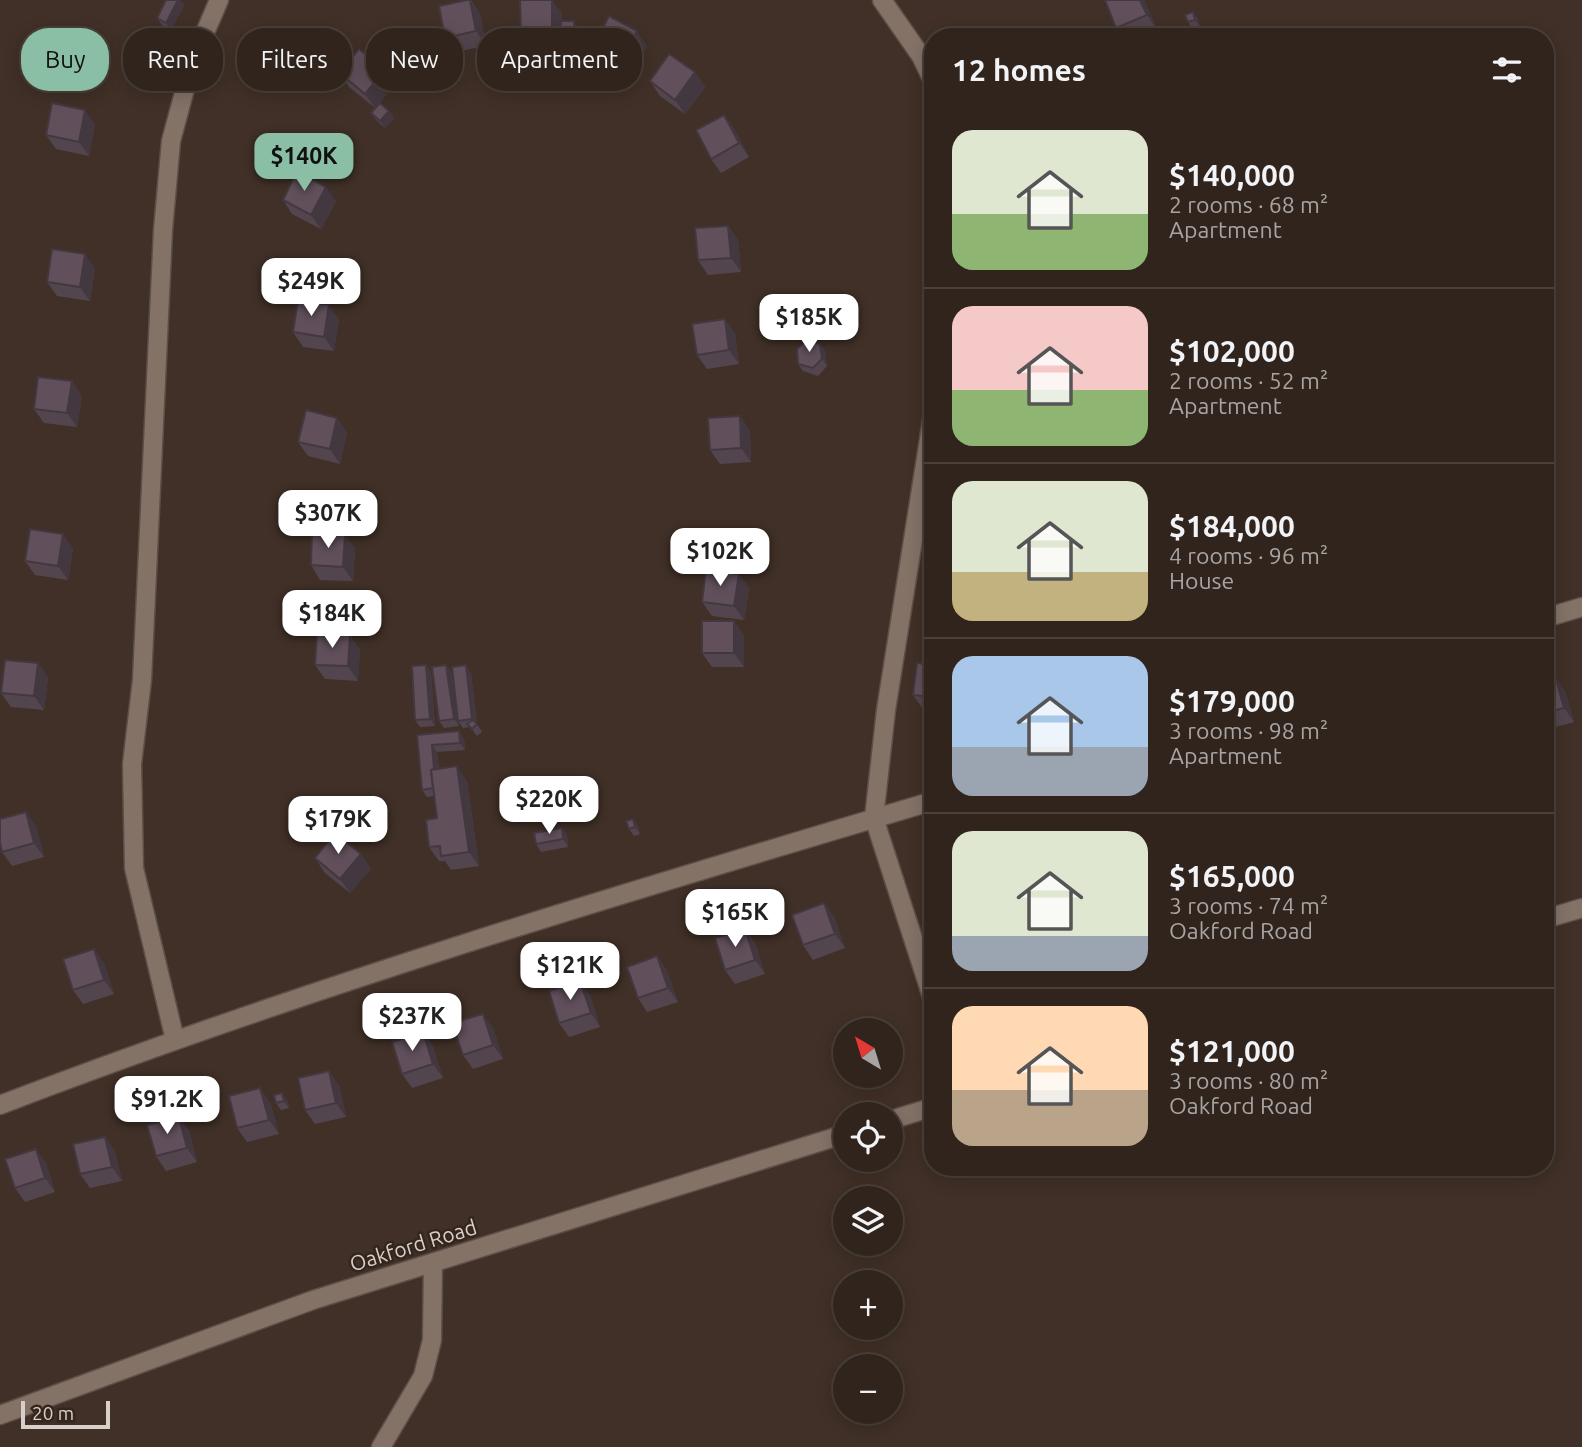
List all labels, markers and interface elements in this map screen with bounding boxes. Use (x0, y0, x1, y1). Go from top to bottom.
chip: Buy (21, 28, 109, 91)
chip: Rent (123, 28, 223, 91)
chip: Filters (237, 28, 352, 91)
chip: New (366, 28, 463, 91)
chip: Apartment (477, 28, 642, 91)
icon: filters (1488, 51, 1526, 89)
text: 12 homes (952, 53, 1086, 87)
pin: $140K (255, 134, 353, 193)
text: $140K (270, 143, 338, 168)
icon: home (1008, 158, 1092, 242)
text: $140,000 (1169, 158, 1295, 192)
text: 2 rooms · 68 m² (1169, 192, 1328, 217)
text: Apartment (1169, 217, 1282, 242)
pin: $249K (262, 258, 360, 318)
text: $249K (277, 268, 345, 293)
pin: $185K (760, 294, 858, 354)
text: $185K (775, 304, 843, 329)
icon: home (1008, 334, 1092, 418)
text: $102,000 (1169, 334, 1295, 368)
text: 2 rooms · 52 m² (1169, 368, 1328, 393)
text: Apartment (1169, 393, 1282, 418)
pin: $307K (279, 490, 377, 550)
text: $307K (294, 500, 362, 525)
icon: home (1008, 509, 1092, 593)
text: $184,000 (1169, 509, 1295, 543)
pin: $102K (671, 528, 769, 588)
text: $102K (686, 538, 754, 563)
text: 4 rooms · 96 m² (1169, 543, 1328, 568)
text: House (1169, 568, 1234, 593)
pin: $184K (283, 590, 381, 650)
text: $184K (298, 600, 366, 625)
icon: home (1008, 684, 1092, 768)
text: $179,000 (1169, 684, 1295, 718)
text: 3 rooms · 98 m² (1169, 718, 1328, 743)
text: Apartment (1169, 743, 1282, 768)
pin: $220K (500, 776, 598, 836)
text: $220K (515, 786, 583, 811)
pin: $179K (289, 796, 387, 856)
text: $179K (304, 806, 372, 831)
icon: home (1008, 859, 1092, 943)
text: $165,000 (1169, 859, 1295, 893)
pin: $165K (686, 890, 784, 949)
text: 3 rooms · 74 m² (1169, 893, 1328, 918)
text: $165K (701, 899, 769, 924)
text: Oakford Road (1169, 918, 1313, 943)
pin: $121K (521, 942, 619, 1002)
text: $121K (536, 952, 604, 977)
pin: $237K (363, 993, 461, 1053)
text: $237K (378, 1003, 446, 1028)
north arrow (833, 1018, 903, 1088)
map controls (833, 1018, 903, 1424)
icon: home (1008, 1034, 1092, 1118)
text: $121,000 (1169, 1034, 1295, 1068)
text: 3 rooms · 80 m² (1169, 1068, 1328, 1093)
pin: $91.2K (110, 1076, 224, 1136)
text: $91.2K (131, 1086, 203, 1111)
text: Oakford Road (1169, 1093, 1313, 1118)
button: locate (833, 1102, 903, 1172)
button: layers (833, 1186, 903, 1256)
street label: Oakford Road (347, 1214, 479, 1276)
button: + (833, 1270, 903, 1340)
button: − (833, 1354, 903, 1424)
scale bar (21, 1398, 110, 1430)
text: 20 m (32, 1402, 74, 1424)

